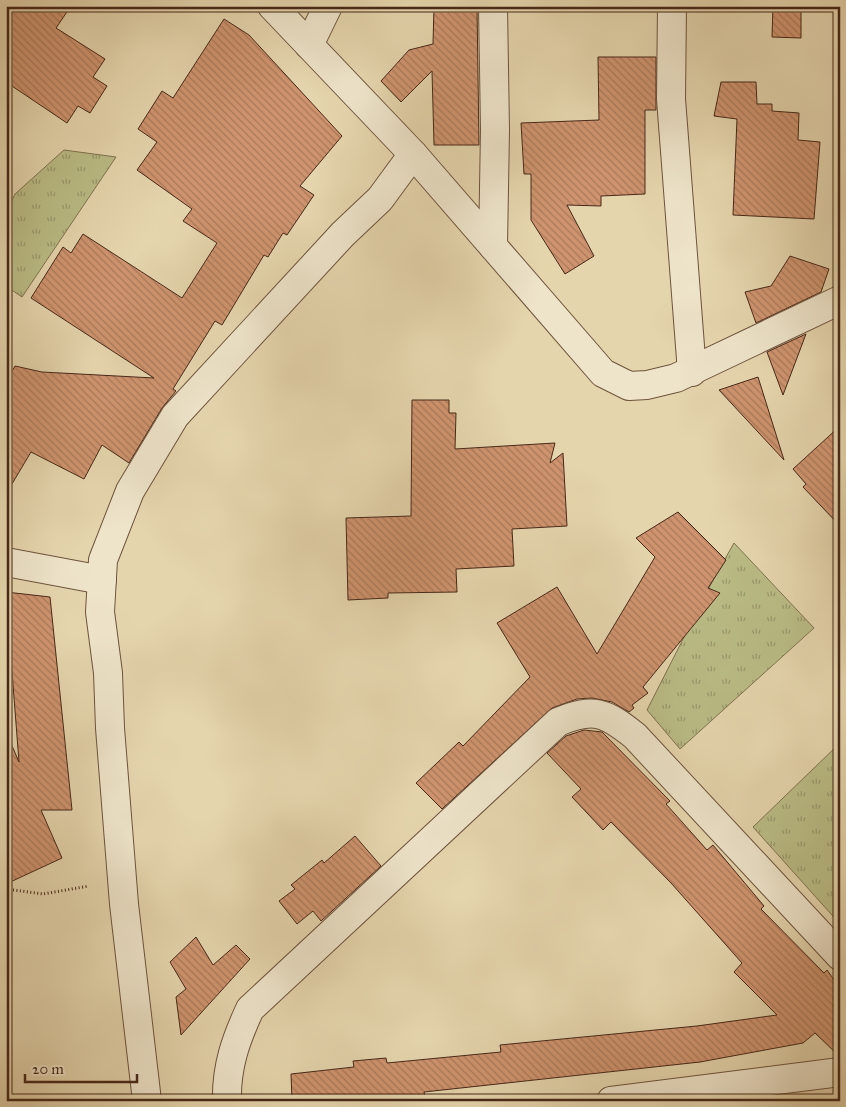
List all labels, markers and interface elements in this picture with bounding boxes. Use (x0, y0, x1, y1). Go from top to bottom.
scale bar (25, 1052, 138, 1084)
text: 20 m (32, 1060, 64, 1078)

